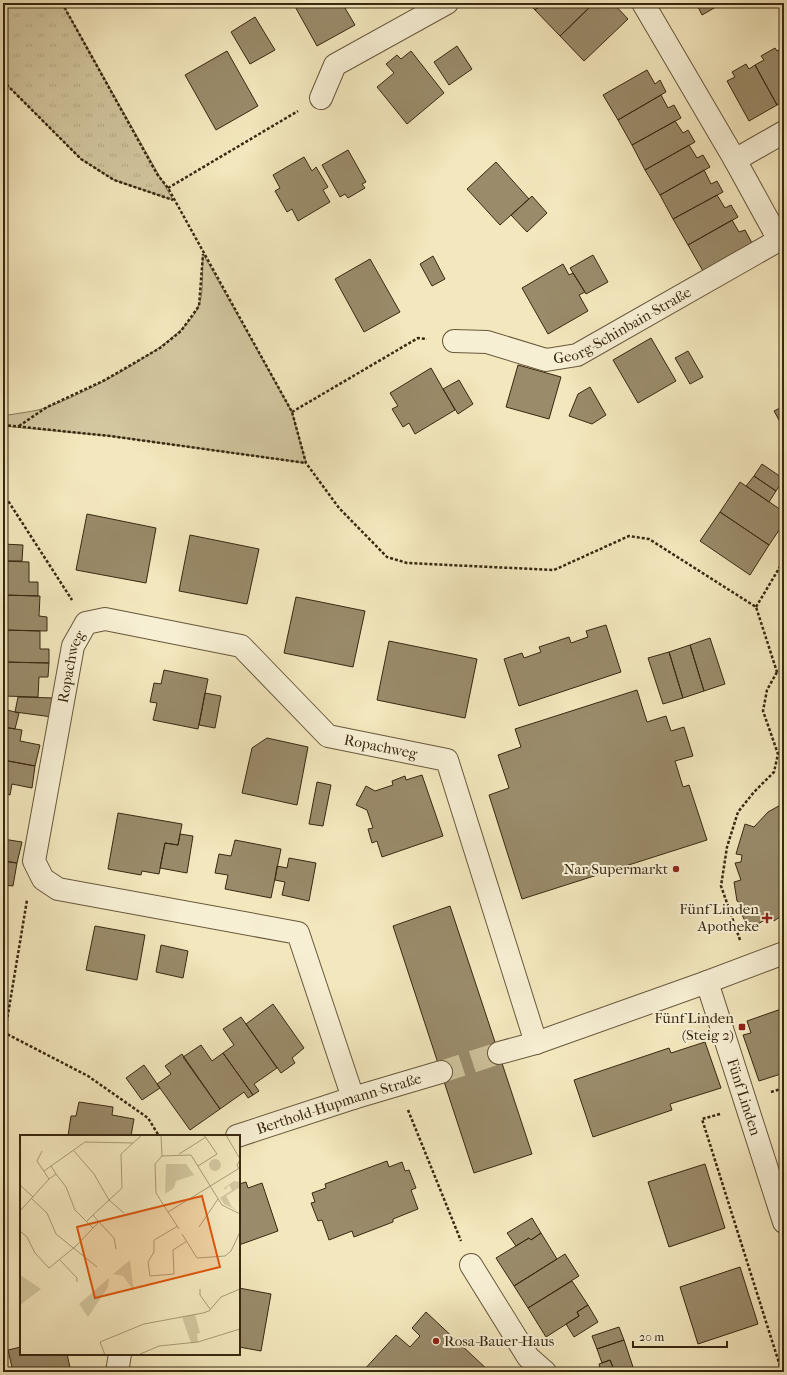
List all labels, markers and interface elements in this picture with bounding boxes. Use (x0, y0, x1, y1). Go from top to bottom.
street label: Georg-Schinbain-Straße (552, 283, 695, 368)
street label: Ropachweg (54, 626, 89, 704)
street label: Ropachweg (342, 730, 420, 763)
place label: Nar Supermarkt (564, 860, 669, 878)
marker: Nar Supermarkt (671, 864, 681, 874)
place label: Fünf Linden Apotheke (679, 900, 760, 935)
marker: Fünf Linden Apotheke (762, 913, 772, 923)
place label: Fünf Linden (Steig 2) (654, 1009, 734, 1044)
marker: Fünf Linden (Steig 2) (737, 1022, 747, 1032)
street label: Fünf Linden (723, 1056, 765, 1138)
street label: Berthold-Hupmann-Straße (254, 1069, 424, 1138)
inset map (20, 1135, 240, 1355)
scale bar (633, 1323, 727, 1349)
text: 20 m (639, 1330, 664, 1344)
place label: Rosa-Bauer-Haus (444, 1332, 555, 1350)
marker: Rosa-Bauer-Haus (431, 1336, 441, 1346)

